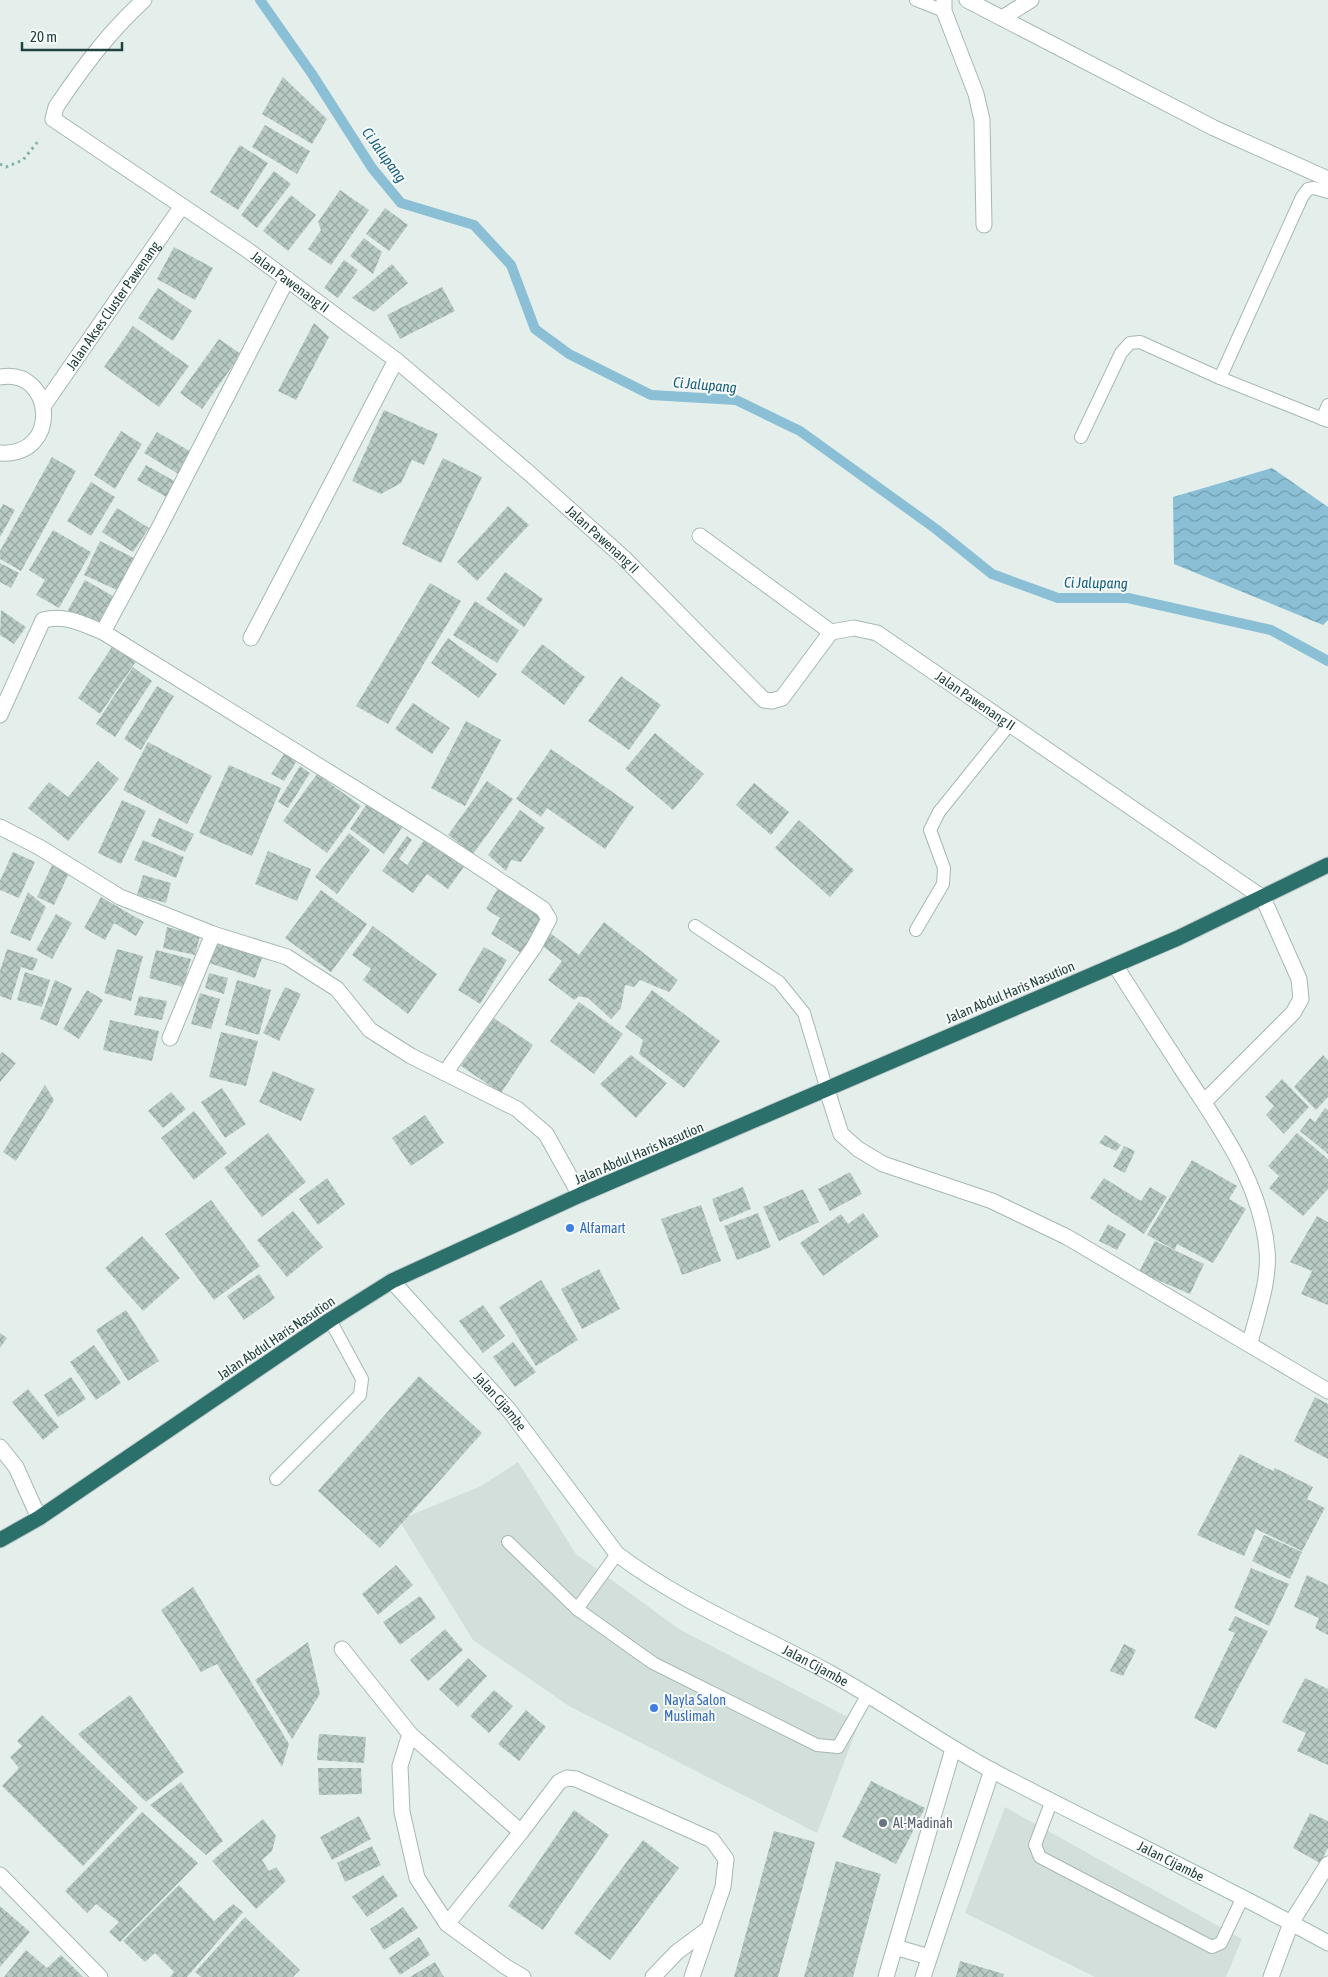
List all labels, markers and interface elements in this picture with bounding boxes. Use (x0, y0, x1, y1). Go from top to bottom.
scale bar (22, 20, 122, 52)
text: 20 m (30, 28, 57, 45)
water label: Ci Jalupang (359, 124, 410, 185)
street label: Jalan Akses Cluster Pawenang (63, 238, 163, 373)
street label: Jalan Pawenang II (248, 248, 332, 316)
water label: Ci Jalupang (673, 373, 738, 396)
street label: Jalan Pawenang II (563, 502, 642, 576)
water label: Ci Jalupang (1064, 573, 1128, 592)
street label: Jalan Pawenang II (933, 668, 1018, 733)
street label: Jalan Abdul Haris Nasution (943, 958, 1077, 1026)
street label: Jalan Abdul Haris Nasution (572, 1119, 706, 1187)
place label: Alfamart (580, 1220, 626, 1236)
marker: Alfamart (564, 1222, 576, 1234)
street label: Jalan Abdul Haris Nasution (214, 1293, 338, 1383)
street label: Jalan Cijambe (471, 1369, 530, 1434)
street label: Jalan Cijambe (780, 1641, 851, 1690)
place label: Nayla Salon Muslimah (664, 1692, 726, 1724)
marker: Nayla Salon Muslimah (648, 1702, 660, 1714)
place label: Al-Madinah (893, 1815, 953, 1831)
marker: Al-Madinah (877, 1817, 889, 1829)
street label: Jalan Cijambe (1135, 1838, 1207, 1884)

